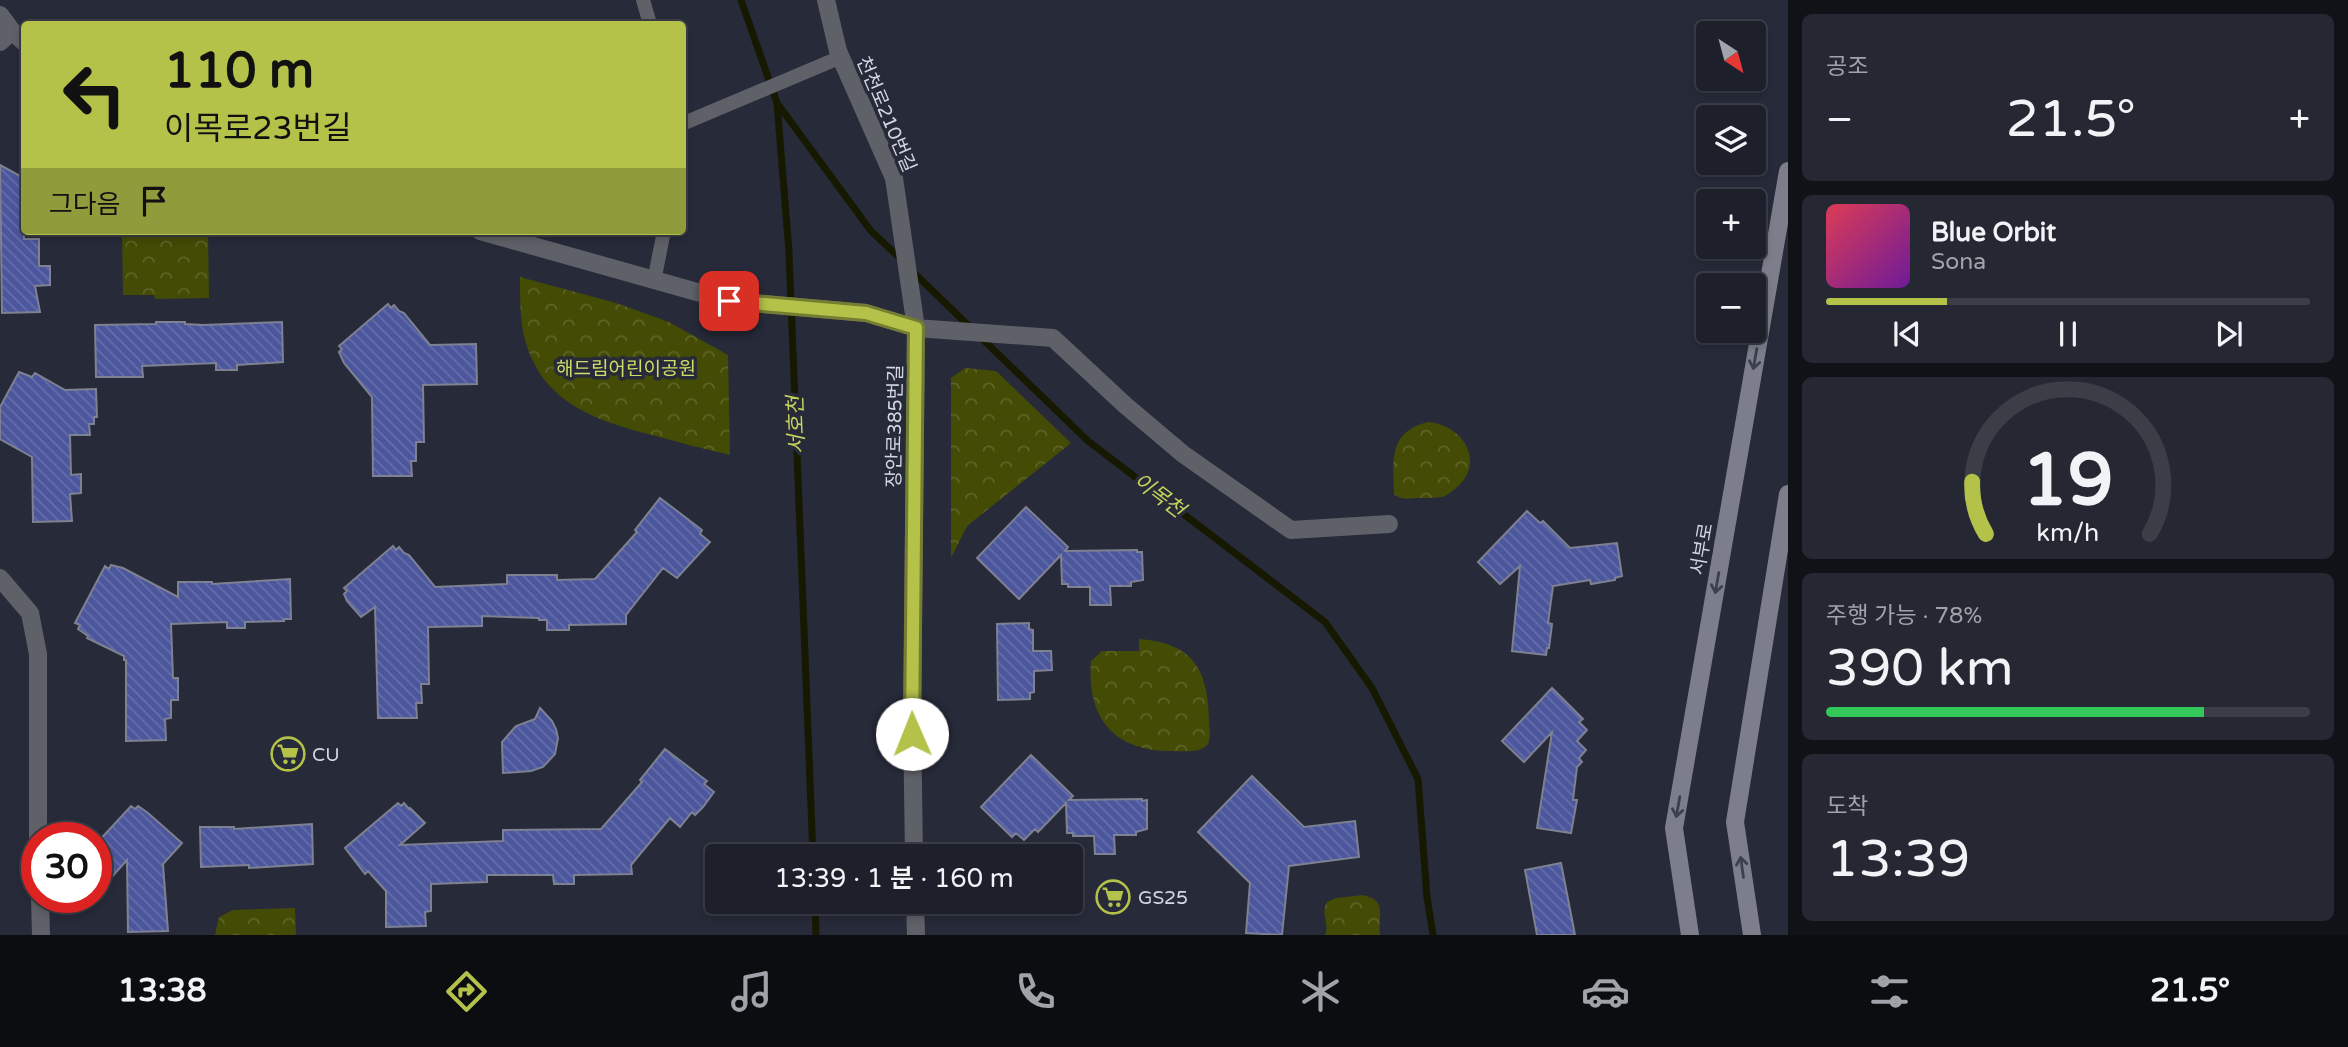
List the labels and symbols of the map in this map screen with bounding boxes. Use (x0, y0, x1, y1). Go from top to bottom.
north arrow (1696, 21, 1766, 91)
street label: 천천로210번길 (852, 53, 920, 175)
pin (699, 271, 759, 331)
one-way arrow (1748, 347, 1762, 370)
park label: 해드림어린이공원 (556, 358, 696, 380)
street label: 장안로385번길 (883, 364, 907, 488)
water label: 서호천 (783, 393, 810, 454)
water label: 이목천 (1128, 468, 1192, 524)
street label: 서부로 (1687, 521, 1717, 577)
one-way arrow (1710, 571, 1723, 594)
position arrow (875, 697, 949, 771)
supermarket icon: CU (269, 735, 307, 773)
place label: CU (312, 744, 340, 766)
one-way arrow (1671, 795, 1684, 818)
speed limit sign: 30 (21, 822, 112, 913)
one-way arrow (1735, 857, 1748, 879)
supermarket icon: GS25 (1094, 878, 1132, 916)
place label: GS25 (1138, 887, 1188, 909)

